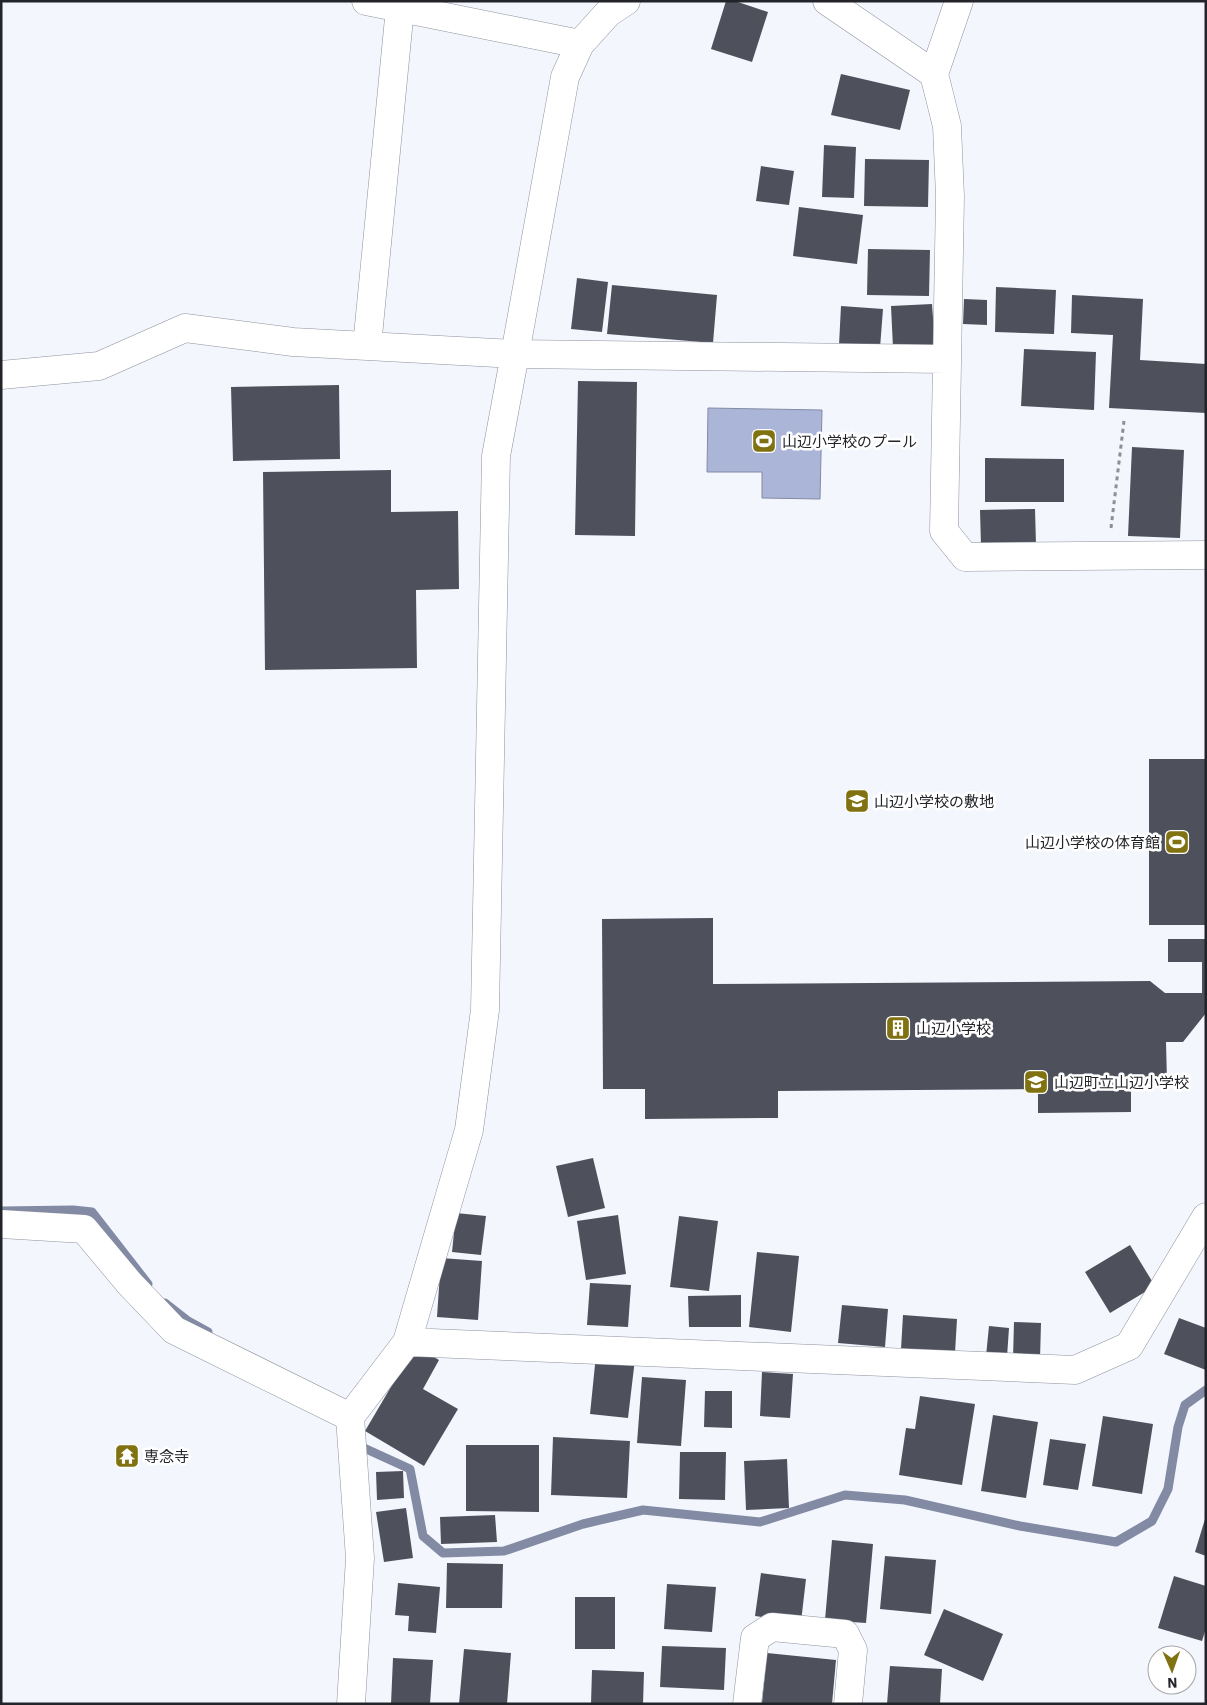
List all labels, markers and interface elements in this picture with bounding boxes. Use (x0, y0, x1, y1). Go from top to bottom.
sports icon: 山辺小学校のプール (751, 428, 777, 454)
place label: 山辺小学校のプール (782, 432, 917, 451)
school or university icon: 山辺小学校の敷地 (844, 788, 870, 814)
place label: 山辺小学校の敷地 (874, 792, 994, 811)
sports icon: 山辺小学校の体育館 (1164, 829, 1190, 855)
place label: 山辺小学校の体育館 (1025, 833, 1160, 852)
building icon: 山辺小学校 (885, 1015, 911, 1041)
place label: 山辺小学校 (916, 1019, 991, 1038)
school or university icon: 山辺町立山辺小学校 (1023, 1069, 1049, 1095)
place label: 山辺町立山辺小学校 (1054, 1073, 1189, 1092)
temple icon: 専念寺 (114, 1443, 140, 1469)
place label: 専念寺 (144, 1447, 189, 1466)
north arrow (1147, 1645, 1197, 1695)
text: N (1167, 1674, 1178, 1692)

